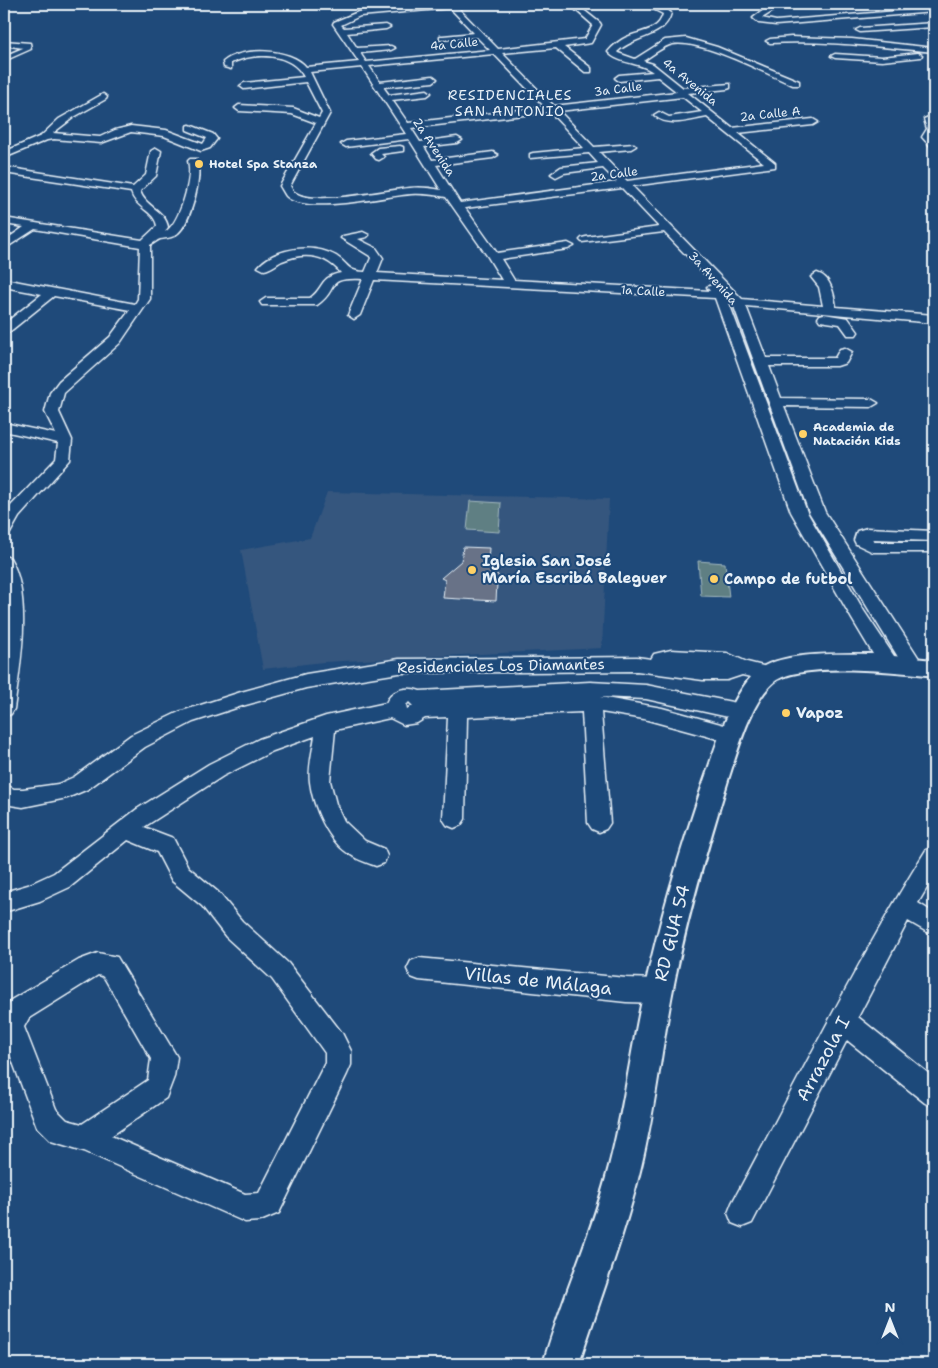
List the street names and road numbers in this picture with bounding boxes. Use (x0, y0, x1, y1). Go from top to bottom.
street label: 4a Calle (429, 33, 479, 54)
street label: 4a Avenida (659, 55, 721, 110)
street label: 3a Calle (593, 78, 643, 100)
street label: 2a Calle A (739, 103, 801, 125)
street label: 2a Avenida (409, 115, 459, 180)
street label: 2a Calle (589, 163, 639, 185)
street label: 3a Avenida (685, 248, 742, 309)
street label: 1a Calle (620, 282, 666, 300)
street label: Residenciales Los Diamantes (397, 654, 605, 678)
street label: RD GUA 54 (648, 882, 696, 984)
street label: Villas de Málaga (463, 961, 613, 1001)
street label: Arrazola I (791, 1012, 855, 1106)

